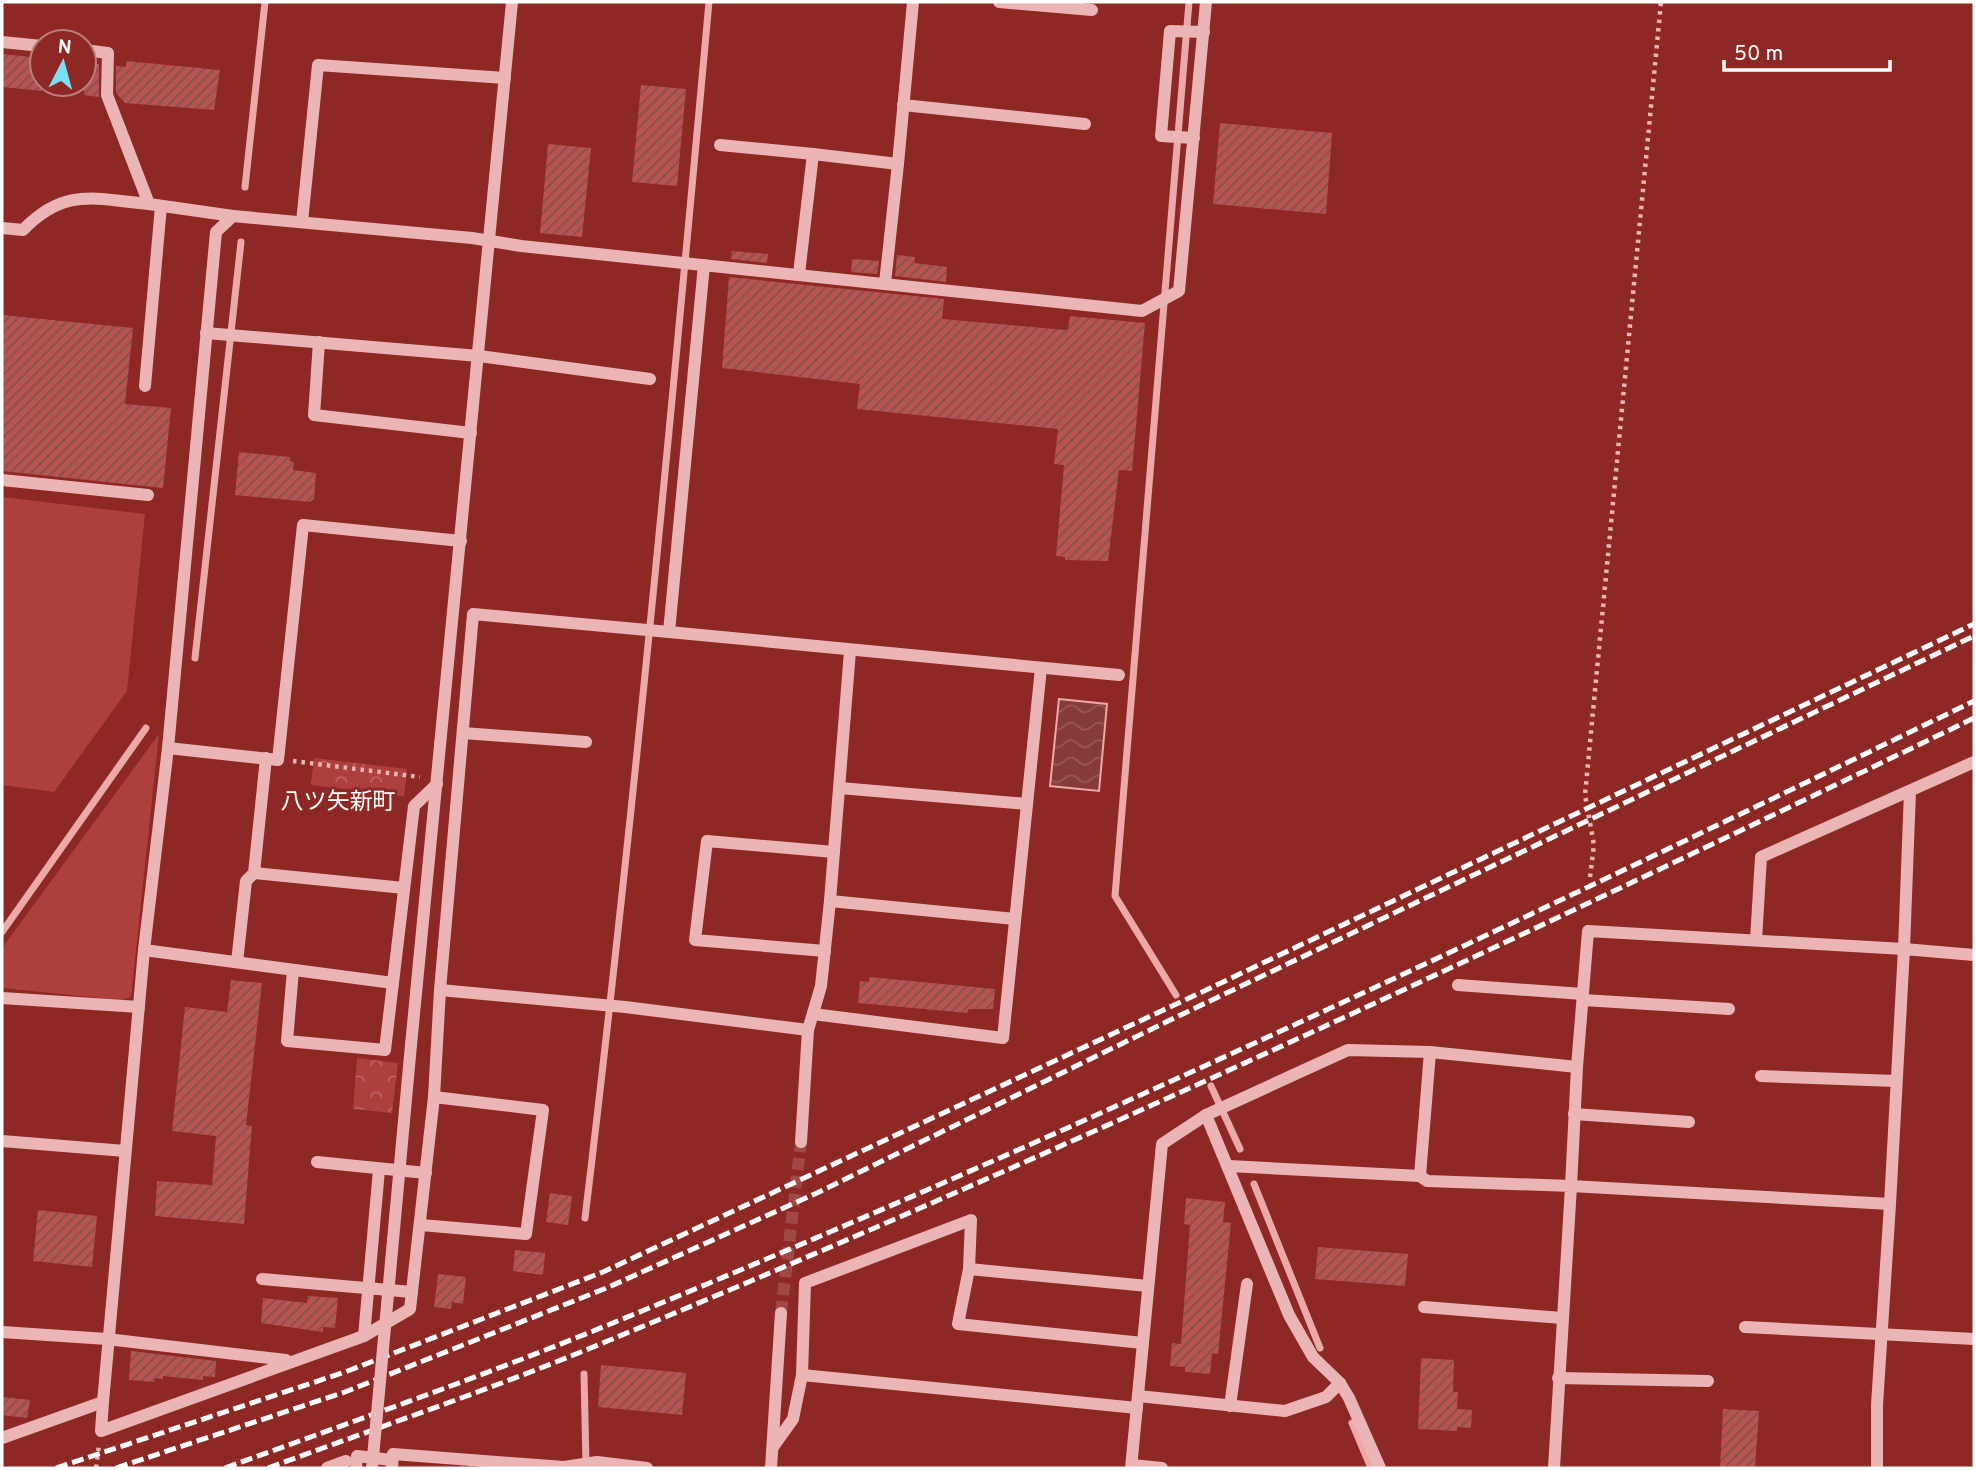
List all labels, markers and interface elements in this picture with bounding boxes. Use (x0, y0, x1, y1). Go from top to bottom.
north arrow (28, 28, 98, 98)
scale bar (1724, 28, 1890, 72)
text: N (57, 35, 73, 61)
text: 50 m (1734, 41, 1783, 68)
district label: 八ツ矢新町 (281, 789, 396, 818)

